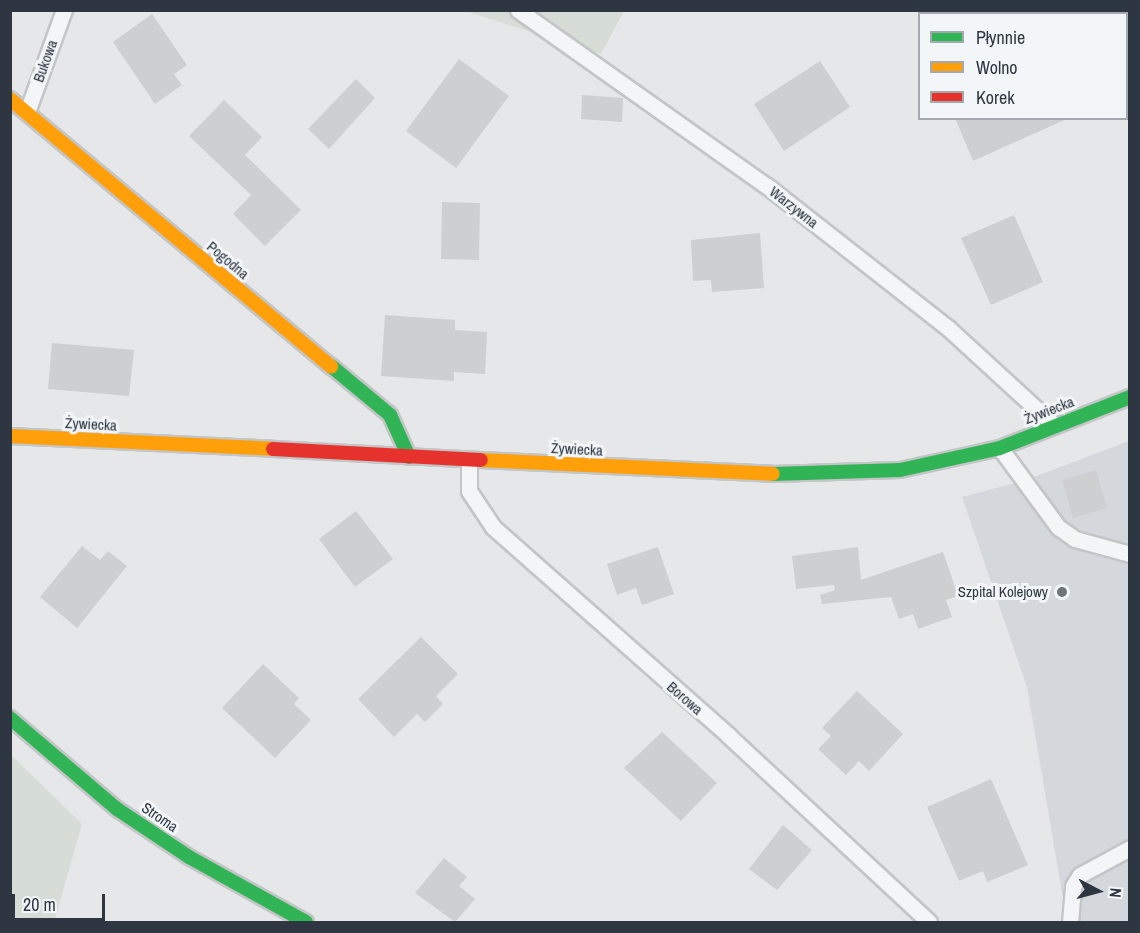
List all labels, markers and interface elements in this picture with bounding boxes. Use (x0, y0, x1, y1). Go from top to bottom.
legend (918, 12, 1128, 120)
text: Płynnie (976, 25, 1025, 50)
street label: Bukowa (29, 37, 61, 85)
text: Wolno (976, 55, 1018, 80)
text: Korek (976, 85, 1015, 110)
street label: Warzywna (766, 182, 822, 232)
street label: Pogodna (203, 237, 253, 283)
street label: Żywiecka (1022, 392, 1076, 428)
street label: Żywiecka (65, 414, 117, 434)
street label: Żywiecka (551, 439, 603, 459)
place label: Szpital Kolejowy (958, 583, 1048, 601)
marker: Szpital Kolejowy (1053, 583, 1071, 601)
street label: Borowa (663, 678, 707, 718)
street label: Stroma (139, 798, 181, 836)
north arrow (1068, 861, 1128, 921)
scale bar (15, 882, 108, 920)
text: N (1104, 887, 1127, 899)
text: 20 m (23, 892, 56, 917)

